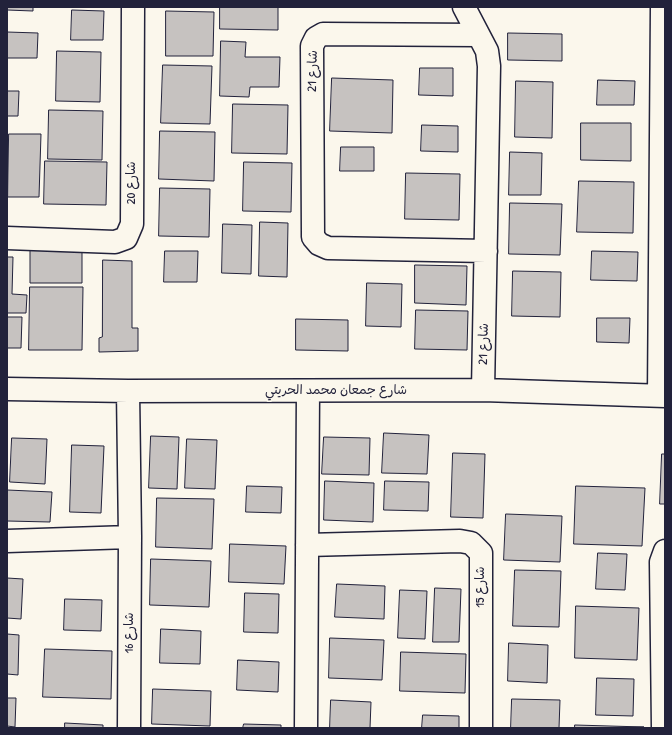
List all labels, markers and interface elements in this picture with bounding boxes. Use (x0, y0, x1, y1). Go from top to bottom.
street label: شارع 21 (305, 50, 321, 92)
street label: شارع 20 (124, 161, 140, 205)
street label: شارع 21 (476, 323, 492, 365)
street label: شارع جمعان محمد الحريتي (265, 383, 407, 399)
street label: شارع 15 (473, 566, 489, 608)
street label: شارع 16 (122, 612, 138, 654)

